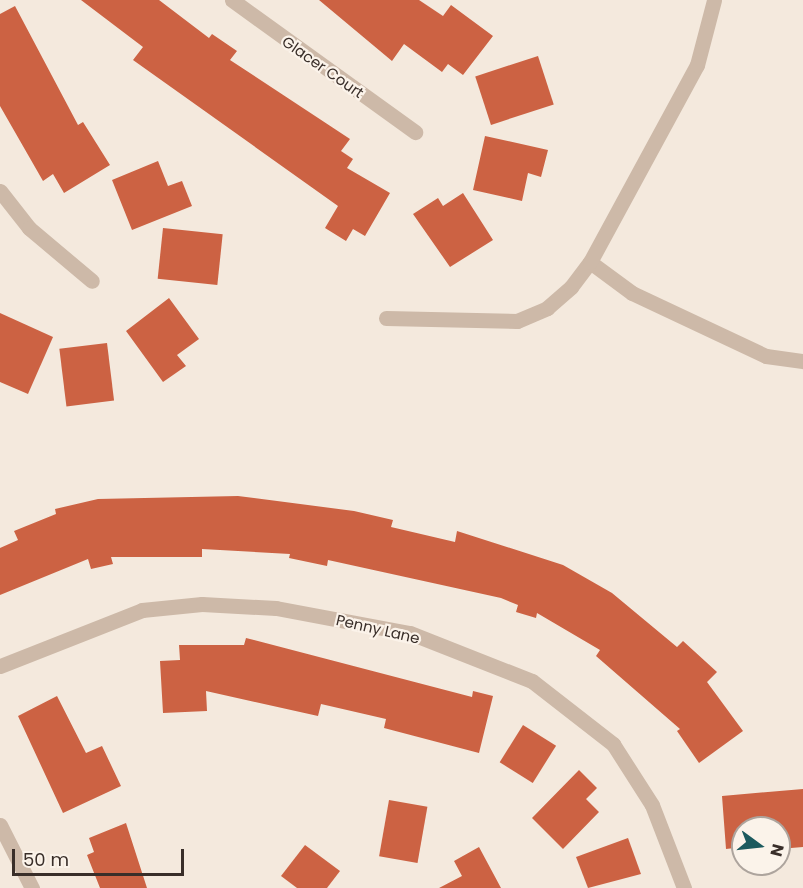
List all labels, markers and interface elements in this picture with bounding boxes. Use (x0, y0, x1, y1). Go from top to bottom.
street label: Glacer Court (279, 32, 367, 102)
street label: Penny Lane (334, 611, 422, 647)
north arrow (731, 816, 791, 876)
scale bar (15, 837, 188, 875)
text: N (764, 841, 790, 859)
text: 50 m (23, 847, 69, 872)

